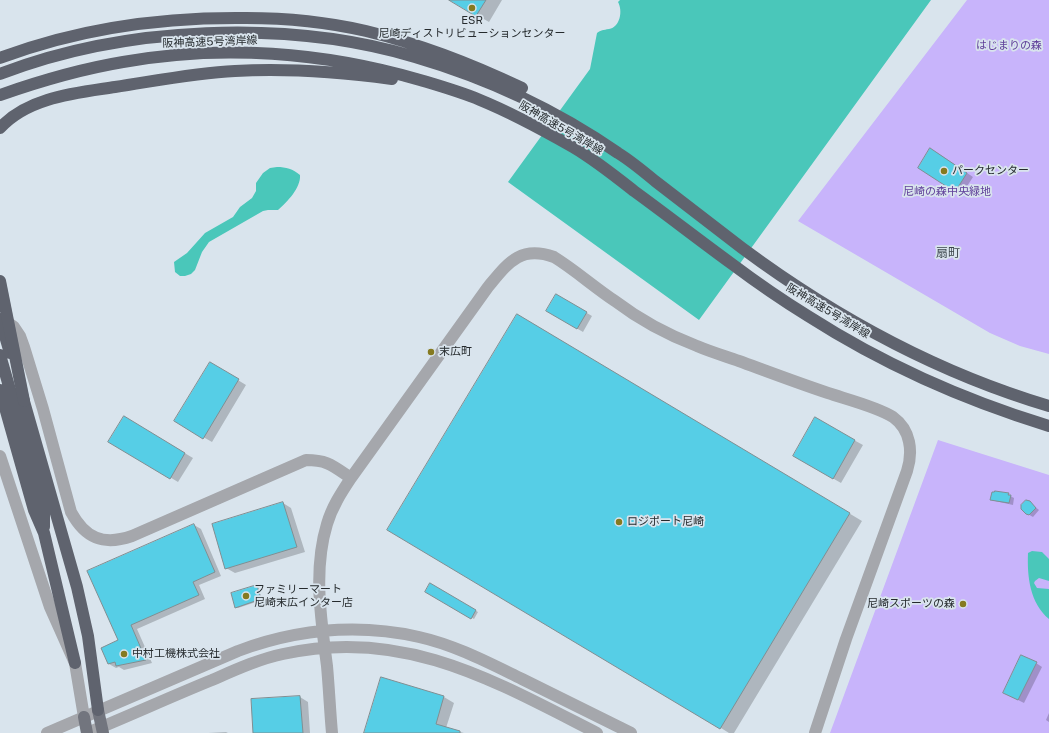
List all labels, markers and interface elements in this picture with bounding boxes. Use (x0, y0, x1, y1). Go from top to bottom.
marker: ESR 尼崎ディストリビューションセンター (467, 3, 477, 13)
place label: ESR 尼崎ディストリビューションセンター (379, 14, 565, 40)
street label: 阪神高速5号湾岸線 (162, 34, 258, 50)
park label: はじまりの森 (976, 39, 1042, 53)
street label: 阪神高速5号湾岸線 (517, 99, 605, 157)
place label: パークセンター (952, 164, 1029, 178)
marker: パークセンター (939, 166, 949, 176)
park label: 尼崎の森中央緑地 (903, 185, 991, 199)
district label: 扇町 (936, 246, 960, 260)
street label: 阪神高速5号湾岸線 (784, 281, 872, 341)
place label: 末広町 (439, 345, 472, 359)
marker: 末広町 (426, 347, 436, 357)
place label: ロジポート尼崎 (627, 515, 704, 529)
marker: ロジポート尼崎 (614, 517, 624, 527)
place label: ファミリーマート 尼崎末広インター店 (254, 583, 353, 609)
marker: ファミリーマート 尼崎末広インター店 (241, 591, 251, 601)
place label: 尼崎スポーツの森 (867, 597, 955, 611)
marker: 尼崎スポーツの森 (958, 599, 968, 609)
place label: 中村工機株式会社 (132, 647, 220, 661)
marker: 中村工機株式会社 (119, 649, 129, 659)

